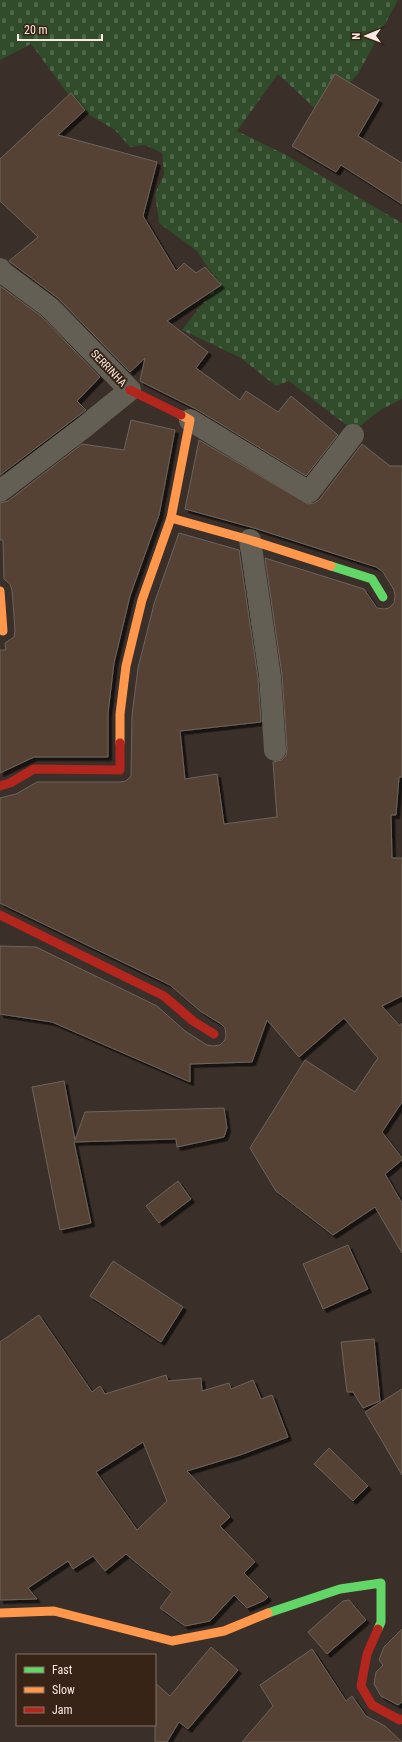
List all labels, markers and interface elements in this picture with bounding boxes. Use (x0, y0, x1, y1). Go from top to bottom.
scale bar (18, 16, 102, 42)
north arrow (346, 16, 386, 56)
text: 20 m (24, 23, 48, 37)
text: N (350, 32, 363, 40)
street label: SERRINHA (88, 347, 130, 390)
legend (16, 1654, 156, 1726)
text: Fast (52, 1663, 73, 1677)
text: Slow (52, 1683, 75, 1697)
text: Jam (52, 1703, 73, 1717)

